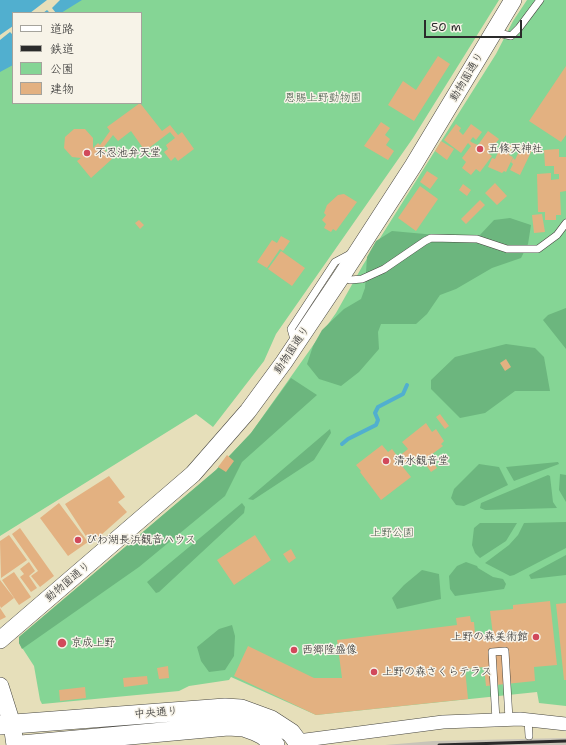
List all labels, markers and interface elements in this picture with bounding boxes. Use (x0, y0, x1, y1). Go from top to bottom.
legend (12, 12, 142, 104)
scale bar (426, 12, 524, 38)
text: 50 m (431, 19, 461, 35)
text: 道路 (50, 21, 74, 37)
text: 鉄道 (50, 41, 74, 57)
street label: 動物園通り (447, 50, 487, 104)
text: 公園 (50, 61, 74, 77)
text: 建物 (50, 81, 74, 97)
park label: 恩賜上野動物園 (285, 91, 361, 105)
place label: 五條天神社 (488, 142, 543, 156)
marker: 五條天神社 (475, 144, 485, 154)
place label: 不忍池弁天堂 (95, 146, 161, 160)
marker: 不忍池弁天堂 (82, 148, 92, 158)
street label: 動物園通り (271, 324, 313, 376)
place label: 清水観音堂 (394, 454, 449, 468)
marker: 清水観音堂 (381, 456, 391, 466)
park label: 上野公園 (370, 526, 414, 540)
place label: びわ湖長浜観音ハウス (86, 533, 196, 547)
marker: びわ湖長浜観音ハウス (73, 535, 83, 545)
street label: 動物園通り (43, 559, 93, 605)
place label: 上野の森美術館 (451, 630, 528, 644)
marker: 上野の森美術館 (531, 632, 541, 642)
place label: 京成上野 (71, 636, 115, 650)
marker: 京成上野 (56, 637, 68, 649)
place label: 西郷隆盛像 (302, 643, 357, 657)
marker: 西郷隆盛像 (289, 645, 299, 655)
place label: 上野の森さくらテラス (382, 665, 492, 679)
marker: 上野の森さくらテラス (369, 667, 379, 677)
street label: 中央通り (134, 705, 178, 721)

